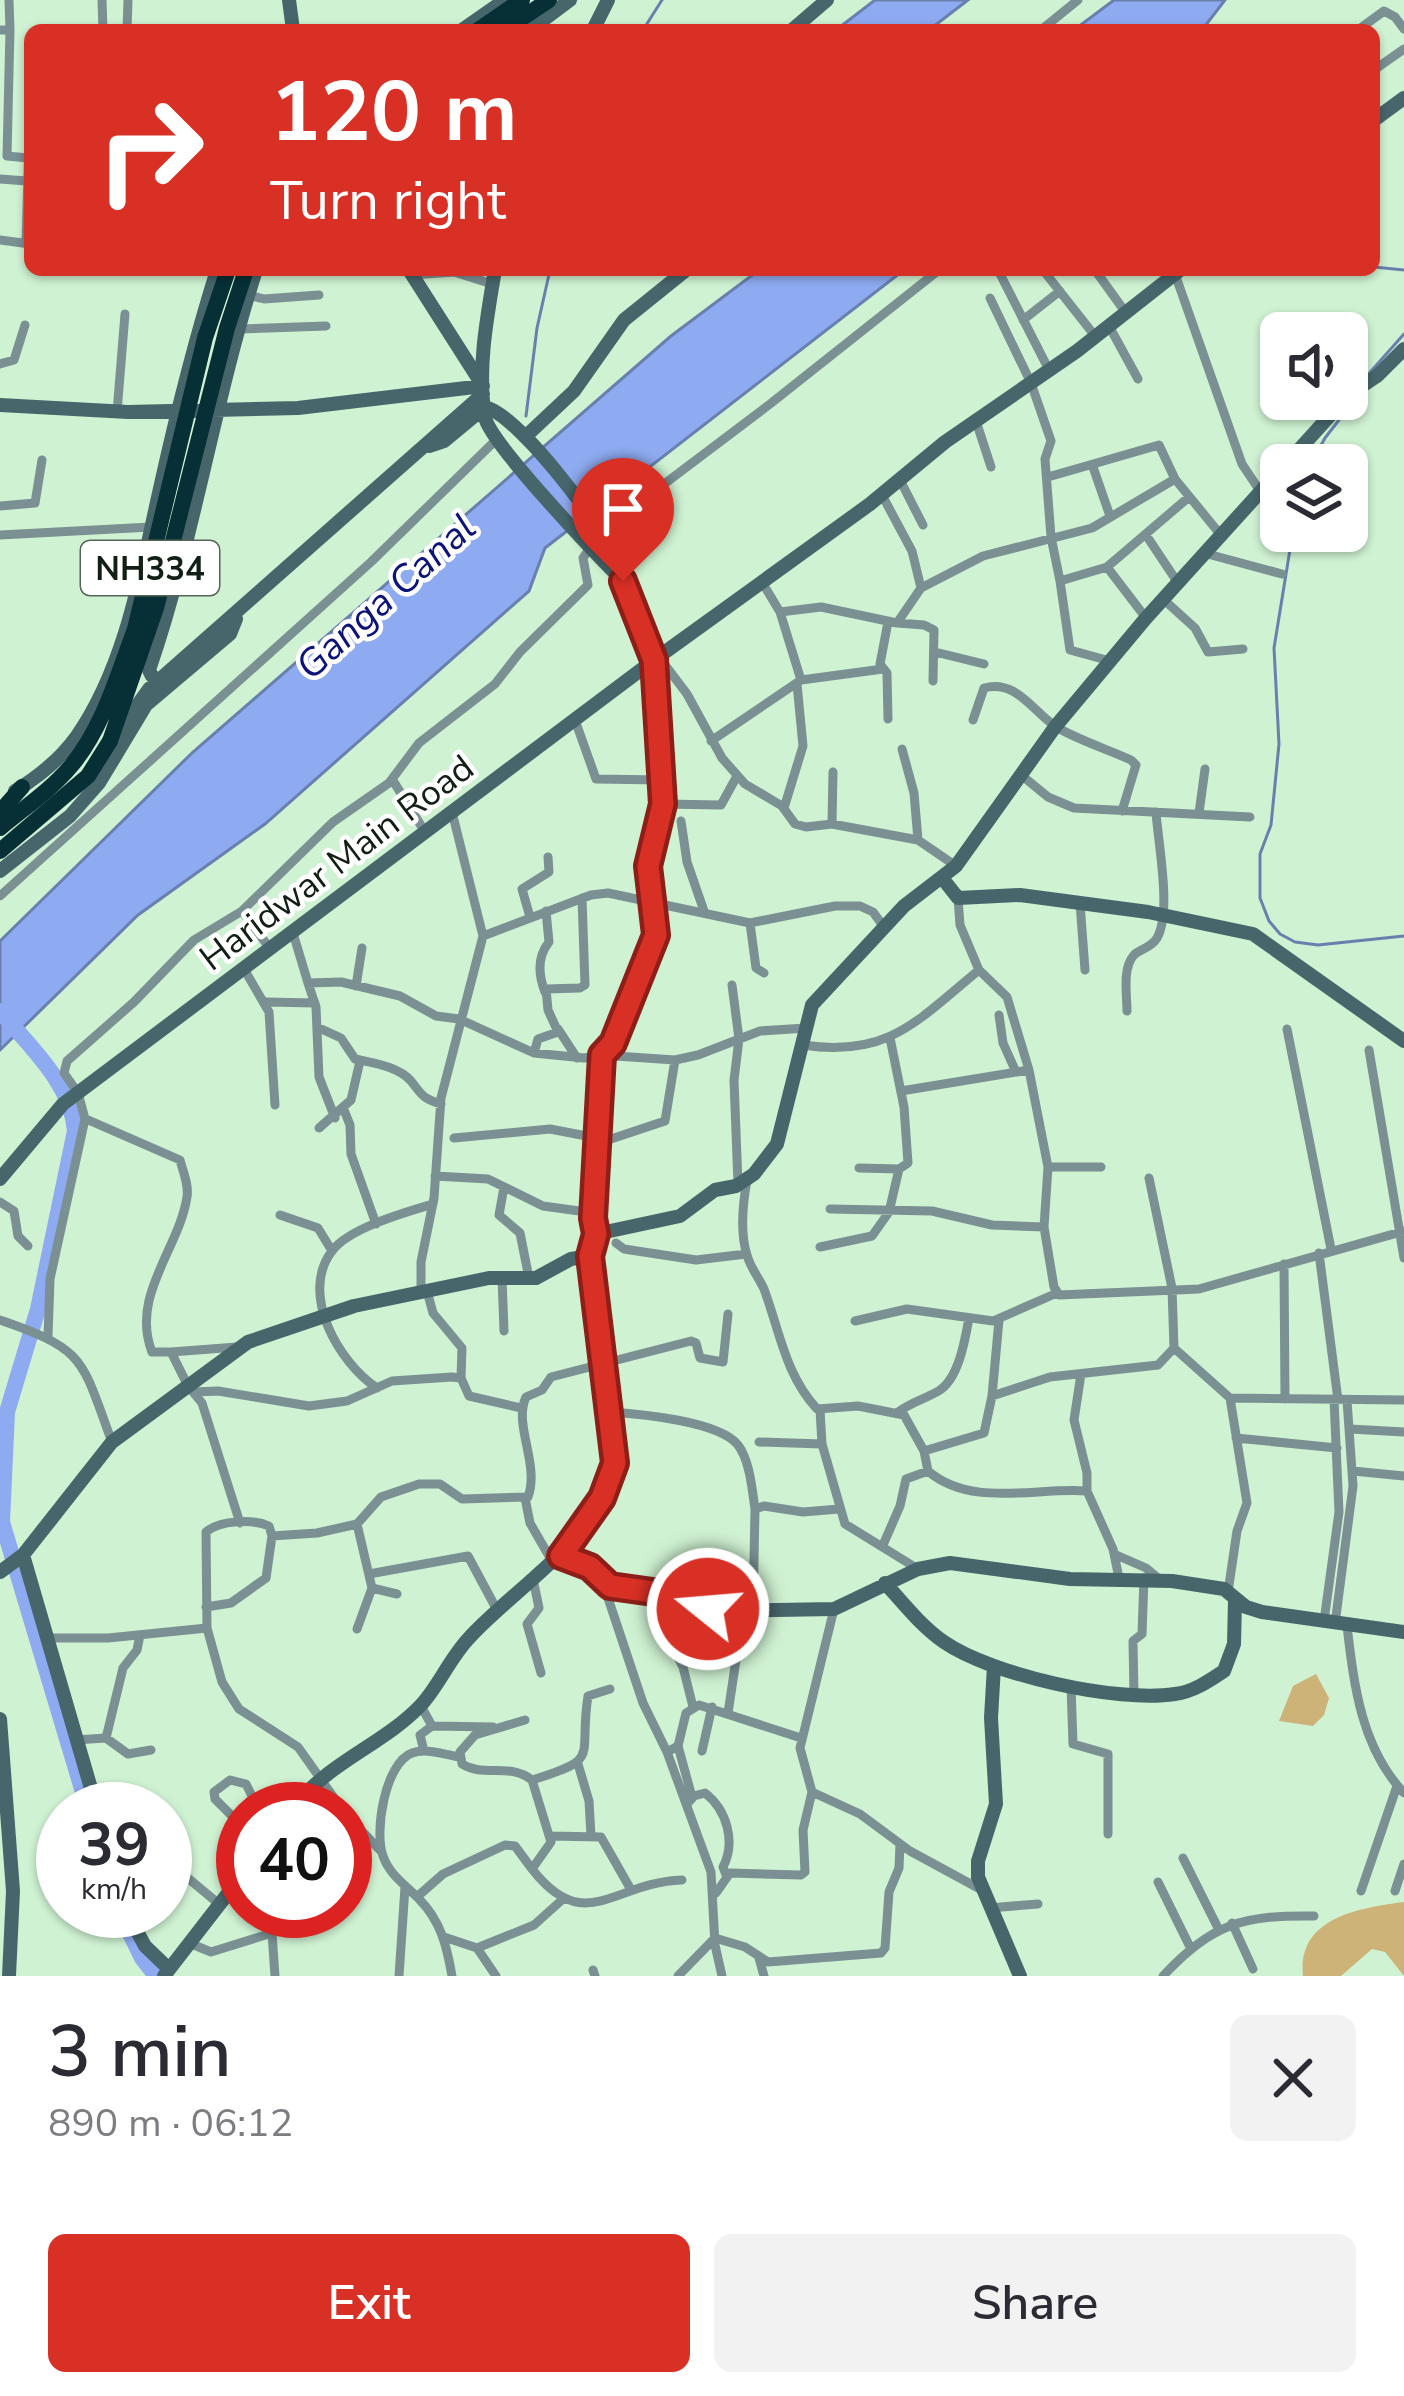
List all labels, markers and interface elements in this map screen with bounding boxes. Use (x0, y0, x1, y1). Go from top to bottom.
text: 120 m (270, 55, 518, 170)
icon: right (72, 72, 228, 228)
text: Turn right (270, 164, 506, 238)
map controls (1260, 312, 1368, 552)
button: sound (1260, 312, 1368, 420)
button: layers (1260, 444, 1368, 552)
pin (572, 458, 674, 581)
icon: arrive (590, 476, 656, 542)
water label: Ganga Canal (285, 502, 487, 692)
road number: NH334 (81, 541, 219, 595)
street label: Haridwar Main Road (190, 744, 484, 983)
position arrow (645, 1546, 771, 1672)
speed limit sign: 40 (216, 1782, 372, 1938)
text: 39 (78, 1804, 150, 1886)
text: km/h (81, 1869, 147, 1910)
text: 3 min (48, 2003, 231, 2101)
button: close (1230, 2015, 1356, 2141)
text: 890 m · 06:12 (48, 2097, 293, 2150)
button: Exit (48, 2234, 690, 2372)
button: Share (714, 2234, 1356, 2372)

